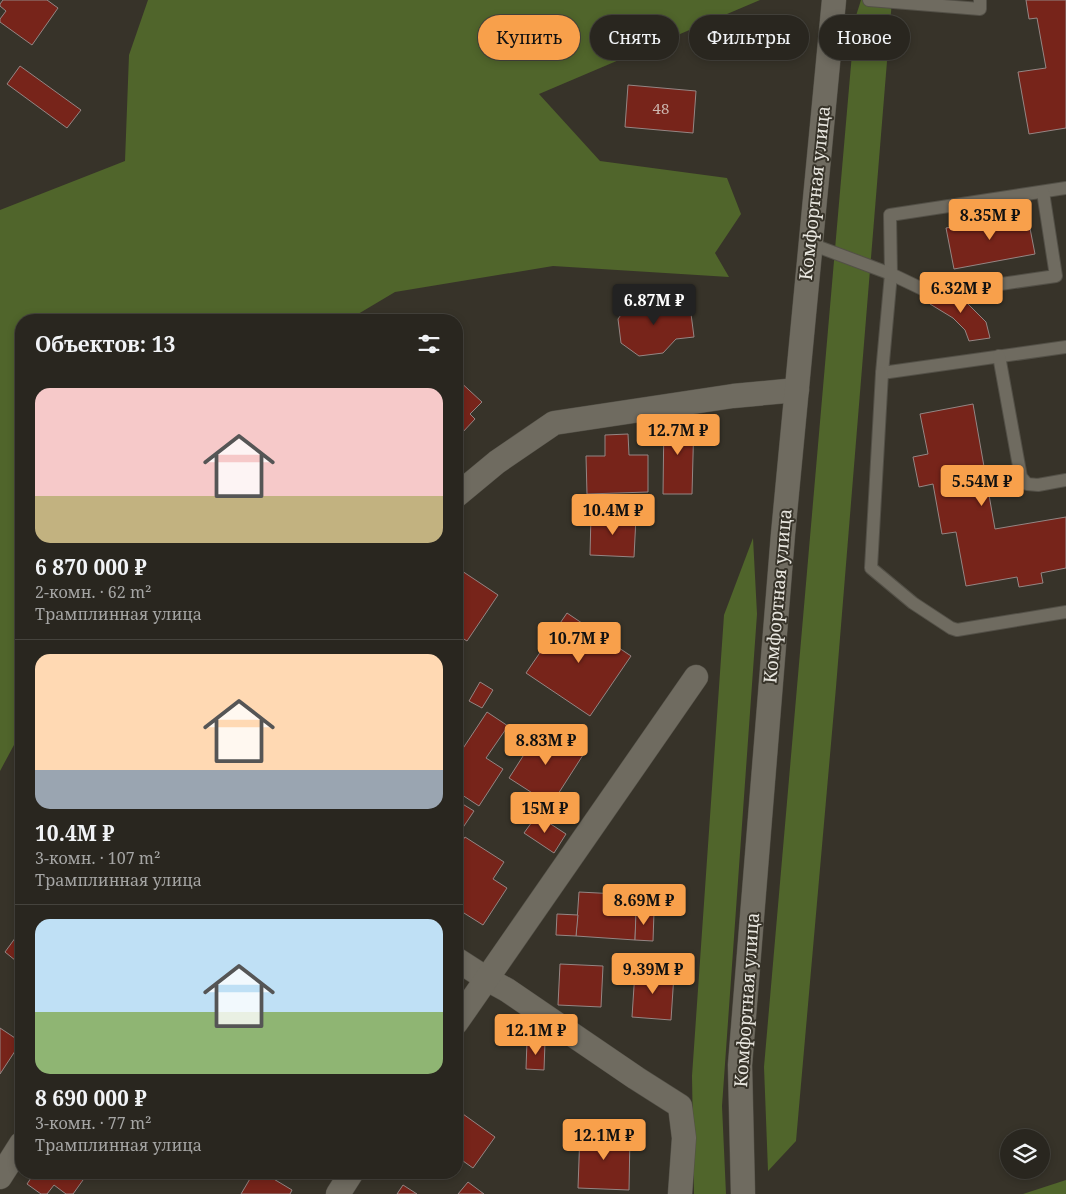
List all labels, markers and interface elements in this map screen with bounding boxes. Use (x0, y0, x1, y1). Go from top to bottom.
chip: Купить (478, 15, 580, 60)
chip: Снять (590, 15, 679, 60)
chip: Фильтры (689, 15, 809, 60)
chip: Новое (819, 15, 910, 60)
house number: 48 (653, 98, 669, 118)
street label: Комфортная улица (793, 105, 835, 281)
pin: 8.35M ₽ (944, 198, 1036, 241)
text: 8.35M ₽ (960, 204, 1020, 226)
pin: 6.32M ₽ (915, 272, 1007, 314)
text: 6.32M ₽ (931, 277, 991, 299)
pin: 6.87M ₽ (608, 284, 700, 326)
text: 6.87M ₽ (624, 289, 684, 311)
text: Объектов: 13 (35, 330, 175, 358)
icon: filters (415, 330, 443, 358)
pin: 12.7M ₽ (632, 414, 724, 456)
text: 12.7M ₽ (648, 419, 708, 441)
icon: home (194, 421, 284, 511)
pin: 5.54M ₽ (936, 464, 1028, 507)
text: 5.54M ₽ (952, 470, 1012, 492)
pin: 10.4M ₽ (567, 494, 659, 536)
text: 10.4M ₽ (583, 499, 643, 521)
street label: Комфортная улица (757, 508, 797, 684)
text: 6 870 000 ₽ (35, 553, 147, 581)
text: 2-комн. · 62 m² (35, 581, 151, 603)
text: Трамплинная улица (35, 603, 202, 625)
pin: 10.7M ₽ (533, 622, 625, 664)
text: 10.7M ₽ (549, 627, 609, 649)
icon: home (194, 686, 284, 776)
pin: 8.83M ₽ (500, 724, 592, 766)
text: 8.83M ₽ (516, 729, 576, 751)
pin: 15M ₽ (510, 792, 580, 834)
text: 15M ₽ (522, 797, 568, 819)
text: 10.4M ₽ (35, 819, 115, 847)
text: 3-комн. · 107 m² (35, 847, 160, 869)
text: Трамплинная улица (35, 869, 202, 891)
pin: 8.69M ₽ (598, 884, 690, 926)
text: 8.69M ₽ (614, 889, 674, 911)
street label: Комфортная улица (728, 912, 764, 1088)
icon: home (194, 951, 284, 1041)
pin: 9.39M ₽ (607, 952, 699, 995)
text: 9.39M ₽ (623, 958, 683, 980)
pin: 12.1M ₽ (490, 1014, 582, 1056)
text: 12.1M ₽ (506, 1019, 566, 1041)
text: 8 690 000 ₽ (35, 1084, 147, 1112)
text: 3-комн. · 77 m² (35, 1112, 151, 1134)
pin: 12.1M ₽ (558, 1118, 650, 1161)
text: 12.1M ₽ (574, 1124, 634, 1146)
map controls (1000, 1129, 1050, 1179)
button: layers (1000, 1129, 1050, 1179)
text: Трамплинная улица (35, 1134, 202, 1156)

